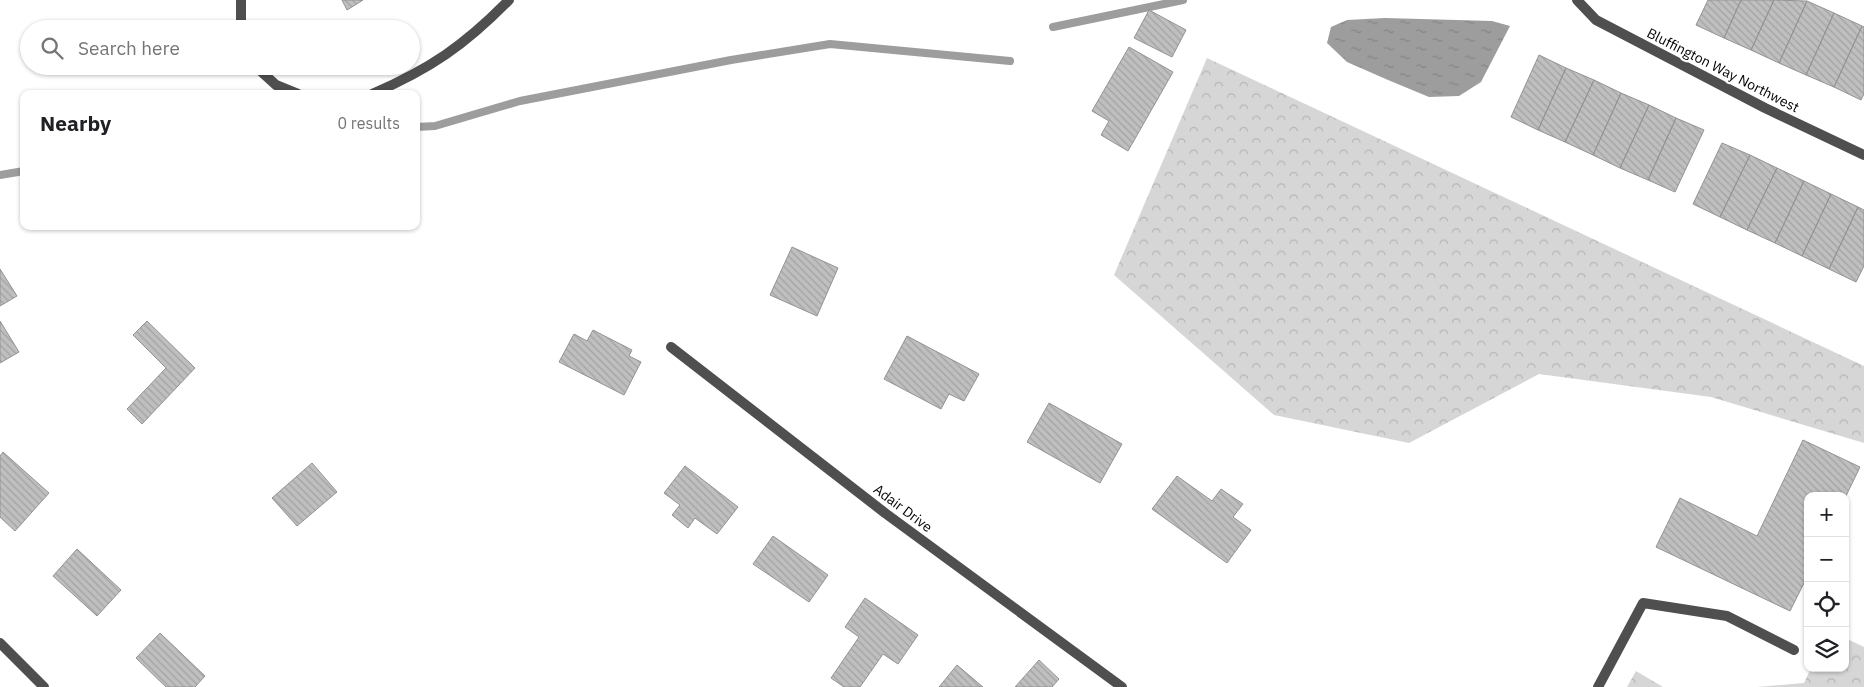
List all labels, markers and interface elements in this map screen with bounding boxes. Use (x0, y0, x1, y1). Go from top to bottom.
search box (20, 20, 420, 75)
street label: Bluffington Way Northwest (1644, 24, 1802, 116)
icon: search (38, 34, 66, 62)
text: Search here (78, 36, 180, 60)
text: Nearby (40, 109, 111, 137)
text: 0 results (337, 113, 400, 133)
street label: Adair Drive (870, 480, 936, 536)
map controls (1804, 492, 1849, 672)
button: + (1804, 492, 1849, 537)
button: − (1804, 537, 1849, 582)
button: locate (1804, 582, 1849, 627)
button: layers (1804, 627, 1849, 672)

